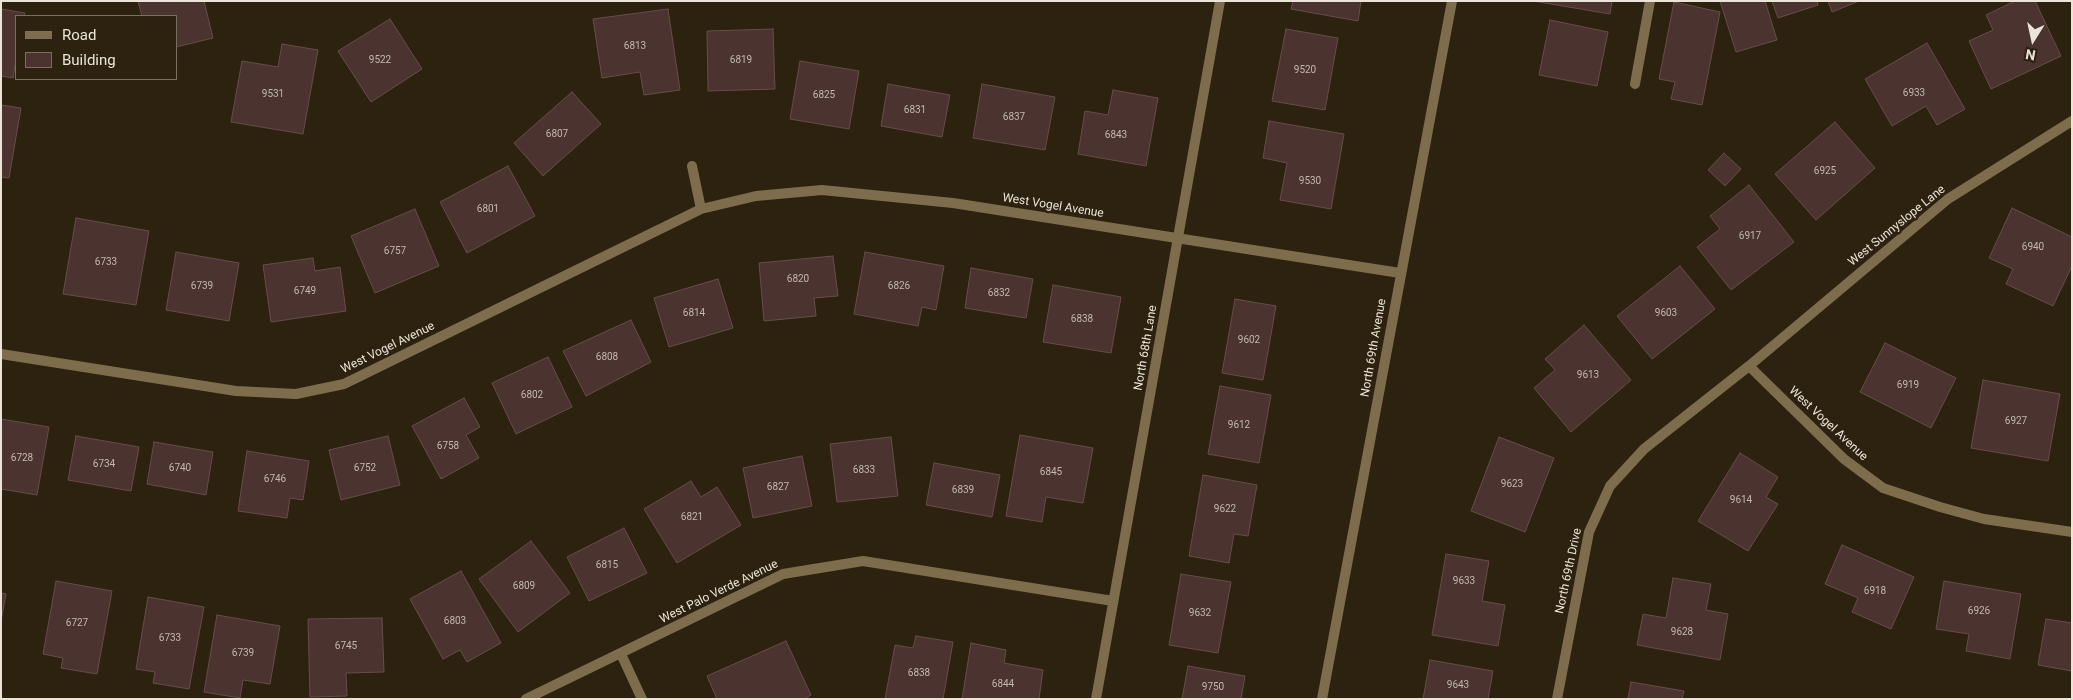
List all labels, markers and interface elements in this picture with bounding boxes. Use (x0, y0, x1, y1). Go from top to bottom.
legend (15, 15, 178, 80)
north arrow (2008, 15, 2058, 65)
text: Road (62, 26, 96, 44)
house number: 6813 (624, 40, 646, 52)
text: N (2024, 46, 2037, 64)
text: Building (62, 51, 116, 69)
house number: 9522 (369, 54, 391, 66)
house number: 6819 (730, 54, 752, 66)
house number: 9520 (1294, 64, 1316, 76)
house number: 6933 (1903, 87, 1925, 99)
house number: 9531 (262, 88, 284, 100)
house number: 6825 (813, 89, 835, 101)
house number: 6831 (904, 104, 926, 116)
house number: 6837 (1003, 111, 1025, 123)
house number: 6807 (546, 128, 568, 140)
house number: 6843 (1105, 129, 1127, 141)
house number: 6925 (1814, 165, 1836, 177)
house number: 9530 (1299, 175, 1321, 187)
street label: West Sunnyslope Lane (1846, 182, 1948, 270)
street label: West Vogel Avenue (1001, 191, 1105, 221)
house number: 6801 (477, 203, 499, 215)
house number: 6917 (1739, 230, 1761, 242)
house number: 6940 (2022, 241, 2044, 253)
house number: 6757 (384, 245, 406, 257)
house number: 6733 (95, 256, 117, 268)
house number: 6820 (787, 273, 809, 285)
house number: 6739 (191, 280, 213, 292)
house number: 6826 (888, 280, 910, 292)
house number: 6749 (294, 285, 316, 297)
house number: 6832 (988, 287, 1010, 299)
street label: North 69th Avenue (1358, 298, 1390, 398)
street label: North 68th Lane (1131, 304, 1161, 392)
house number: 6814 (683, 307, 705, 319)
house number: 9603 (1655, 307, 1677, 319)
house number: 6838 (1071, 313, 1093, 325)
street label: West Vogel Avenue (339, 319, 437, 377)
house number: 9602 (1238, 334, 1260, 346)
house number: 6808 (596, 351, 618, 363)
house number: 9613 (1577, 369, 1599, 381)
house number: 6919 (1897, 379, 1919, 391)
street label: West Vogel Avenue (1786, 384, 1870, 464)
house number: 6802 (521, 389, 543, 401)
house number: 6927 (2005, 415, 2027, 427)
house number: 9612 (1228, 419, 1250, 431)
house number: 6758 (437, 440, 459, 452)
house number: 6728 (11, 452, 33, 464)
house number: 6734 (93, 458, 115, 470)
house number: 6740 (169, 462, 191, 474)
house number: 6752 (354, 462, 376, 474)
house number: 6833 (853, 464, 875, 476)
house number: 6845 (1040, 466, 1062, 478)
house number: 6746 (264, 473, 286, 485)
house number: 9623 (1501, 478, 1523, 490)
house number: 6827 (767, 481, 789, 493)
house number: 6839 (952, 484, 974, 496)
house number: 9614 (1730, 494, 1752, 506)
house number: 9622 (1214, 503, 1236, 515)
house number: 6821 (681, 511, 703, 523)
street label: North 69th Drive (1553, 527, 1585, 615)
street label: West Palo Verde Avenue (658, 557, 780, 627)
house number: 6815 (596, 559, 618, 571)
house number: 9633 (1453, 575, 1475, 587)
house number: 6809 (513, 580, 535, 592)
house number: 6918 (1864, 585, 1886, 597)
house number: 6926 (1968, 605, 1990, 617)
house number: 9632 (1189, 607, 1211, 619)
house number: 6803 (444, 615, 466, 627)
house number: 6727 (66, 617, 88, 629)
house number: 9628 (1671, 626, 1693, 638)
house number: 6733 (159, 632, 181, 644)
house number: 6745 (335, 640, 357, 652)
house number: 6739 (232, 647, 254, 659)
house number: 6838 (908, 667, 930, 679)
house number: 6844 (992, 678, 1014, 690)
house number: 9643 (1447, 679, 1469, 691)
house number: 9750 (1202, 681, 1224, 693)

